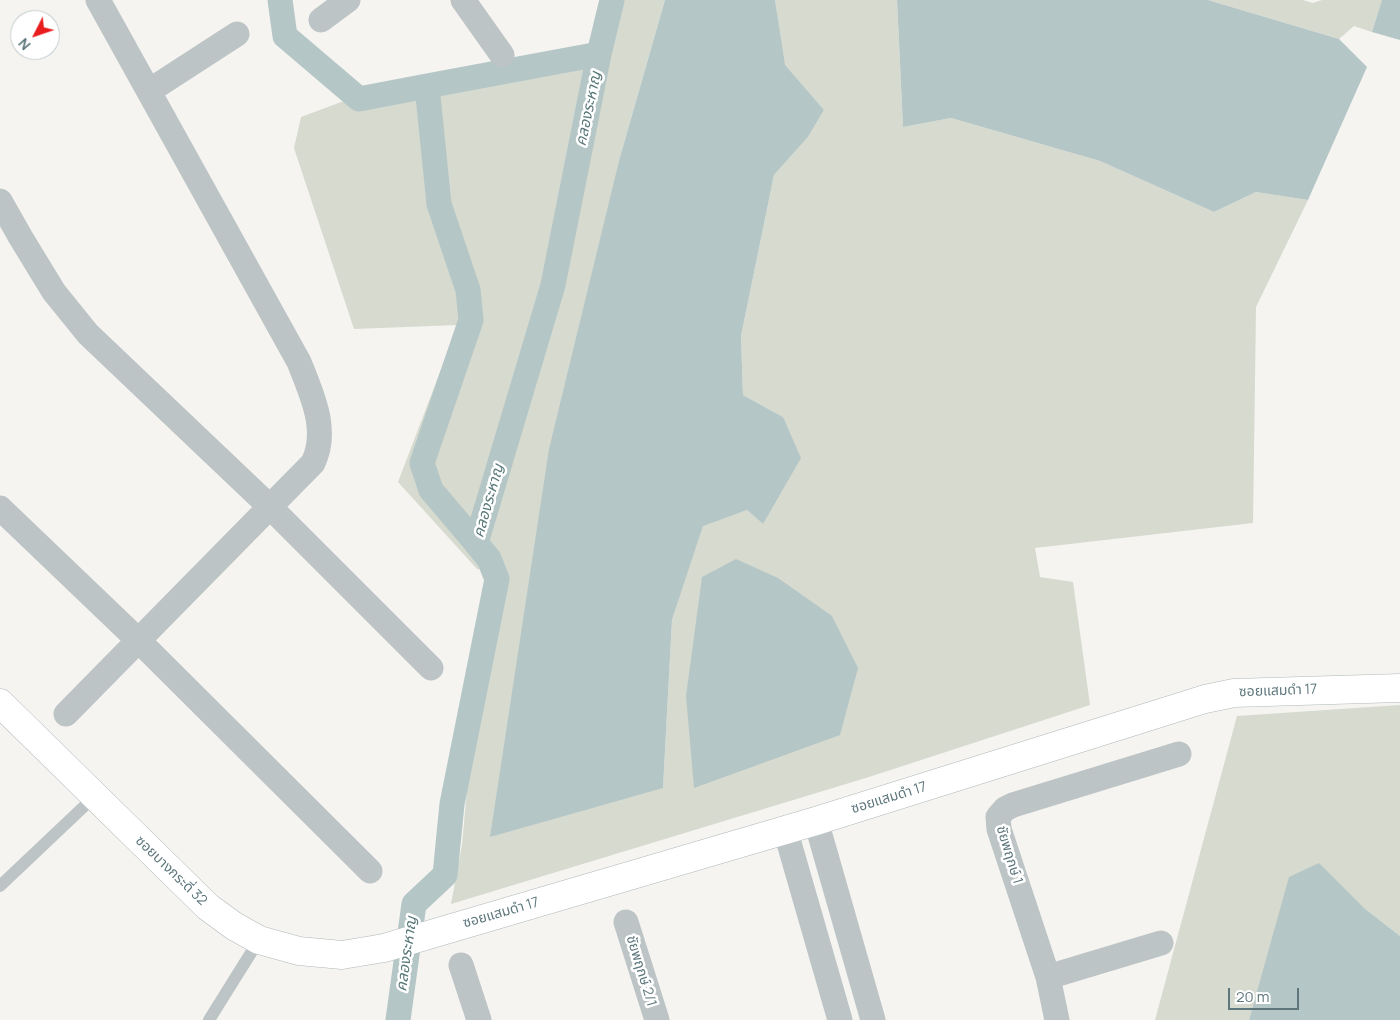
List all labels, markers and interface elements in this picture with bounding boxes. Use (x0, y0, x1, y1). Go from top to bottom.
north arrow (10, 10, 60, 60)
text: N (14, 34, 35, 55)
water label: คลองระหาญ (572, 70, 606, 148)
water label: คลองระหาญ (470, 462, 508, 540)
street label: ซอยแสมดำ 17 (1239, 681, 1317, 701)
street label: ซอยแสมดำ 17 (849, 779, 929, 817)
street label: ชัยพฤกษ์ 1 (992, 824, 1026, 886)
street label: ซอยบางกระดี่ 32 (132, 833, 210, 909)
street label: ซอยแสมดำ 17 (461, 894, 541, 932)
water label: คลองระหาญ (393, 915, 421, 993)
street label: ชัยพฤกษ์ 2/1 (622, 934, 660, 1008)
scale bar (1230, 978, 1301, 1010)
text: 20 m (1236, 986, 1269, 1007)

